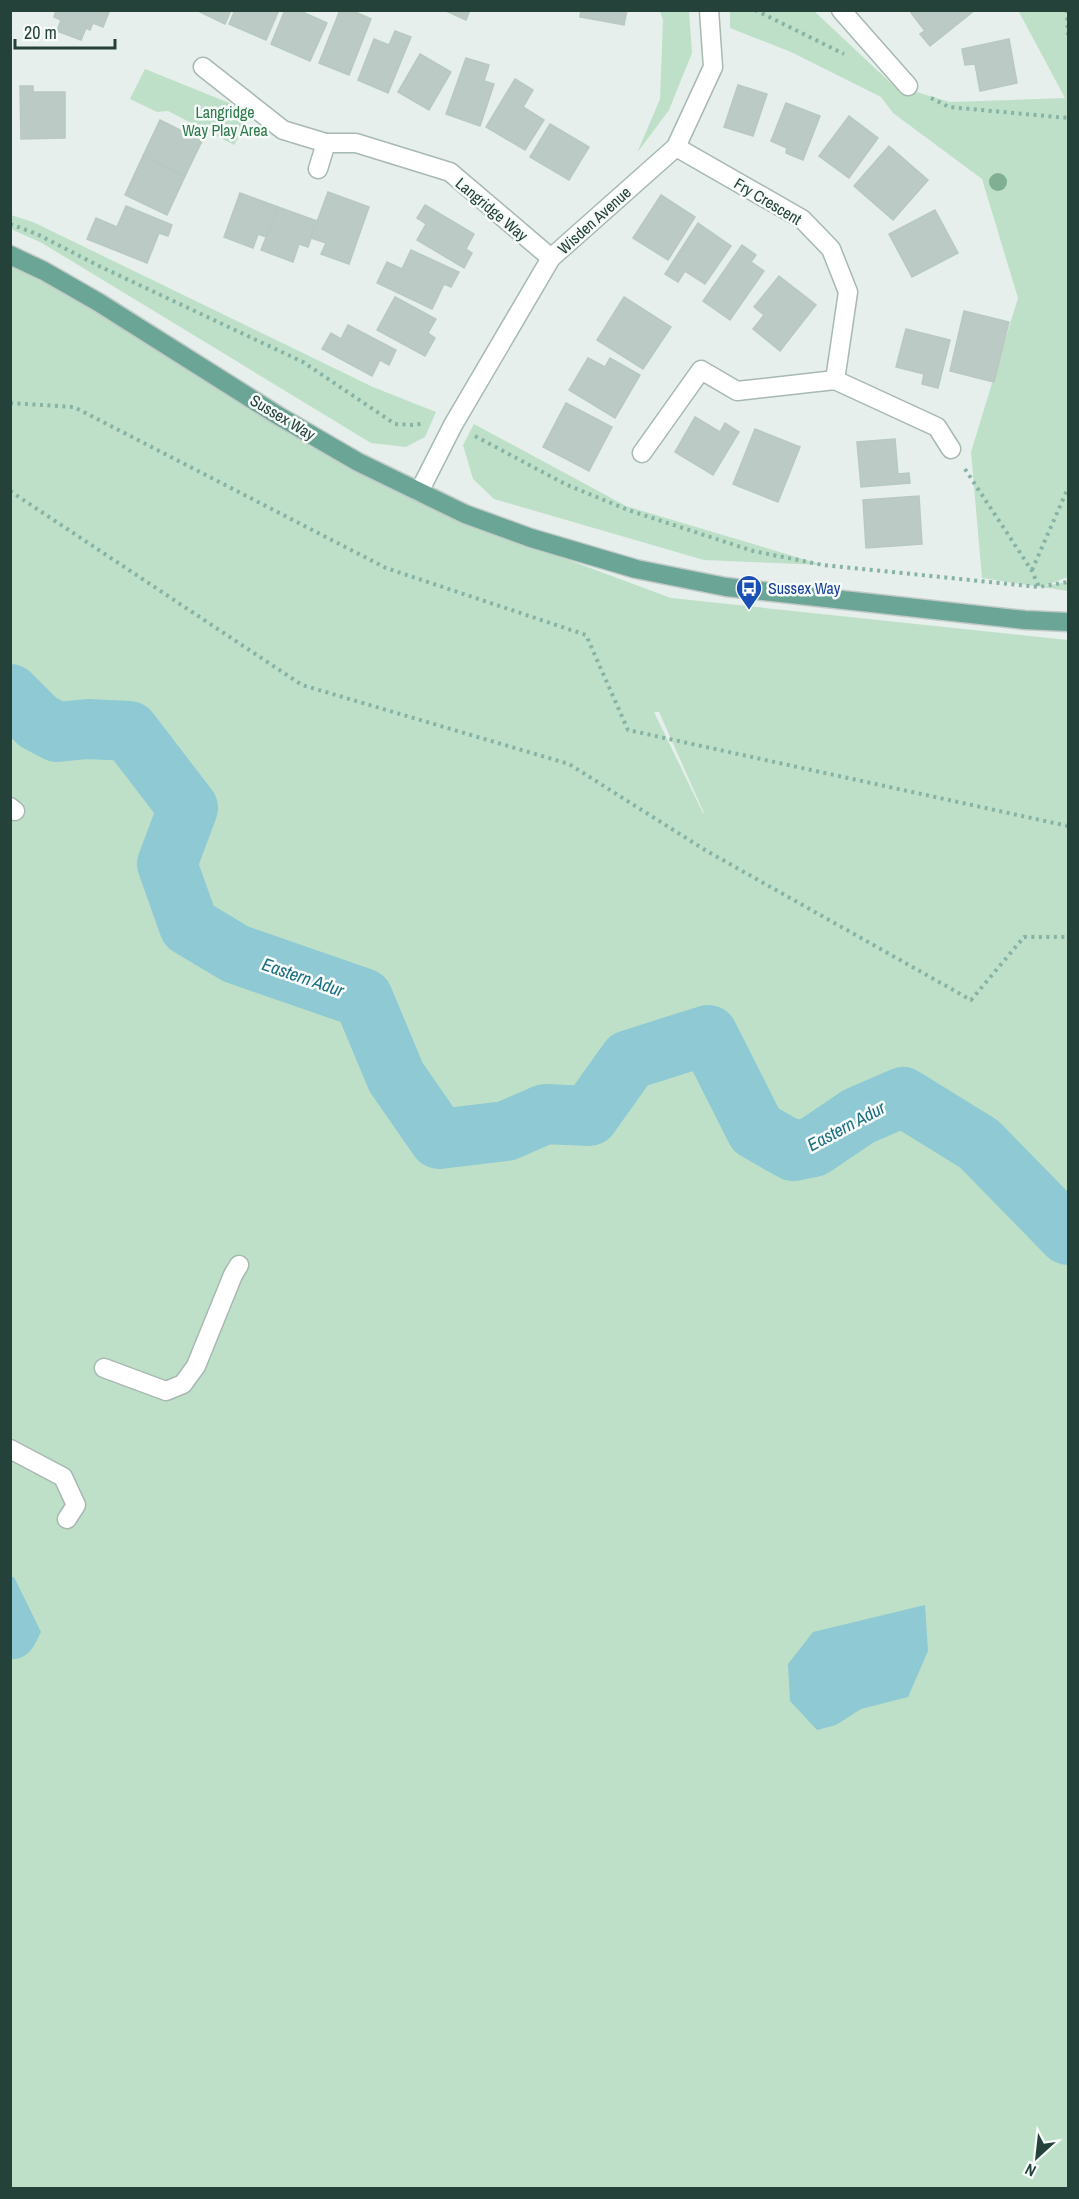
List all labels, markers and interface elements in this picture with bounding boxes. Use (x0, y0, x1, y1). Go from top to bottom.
scale bar (15, 12, 116, 50)
text: 20 m (24, 20, 57, 45)
park label: Langridge Way Play Area (182, 101, 268, 141)
street label: Langridge Way (451, 172, 533, 246)
street label: Fry Crescent (730, 172, 806, 230)
street label: Wisden Avenue (553, 181, 635, 259)
street label: Sussex Way (246, 389, 320, 445)
bus stop icon: Sussex Way (734, 573, 764, 611)
place label: Sussex Way (768, 577, 841, 599)
water label: Eastern Adur (259, 951, 348, 1003)
water label: Eastern Adur (803, 1094, 890, 1157)
north arrow (1007, 2127, 1067, 2187)
text: N (1021, 2158, 1039, 2182)

